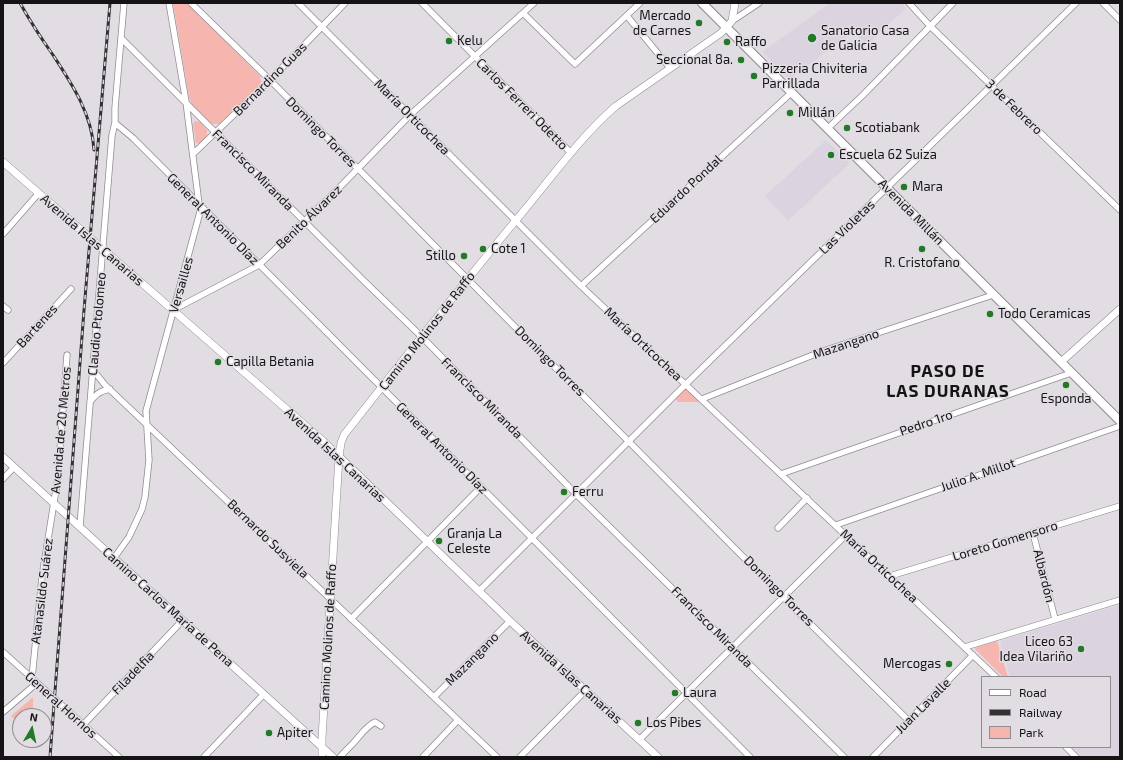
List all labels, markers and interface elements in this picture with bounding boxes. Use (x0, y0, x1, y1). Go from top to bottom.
place label: Mercado de Carnes (633, 8, 691, 39)
marker: Mercado de Carnes (694, 18, 704, 28)
place label: Sanatorio Casa de Galicia (821, 23, 909, 54)
marker: Sanatorio Casa de Galicia (806, 32, 818, 44)
place label: Kelu (457, 33, 483, 49)
place label: Raffo (735, 34, 767, 50)
marker: Kelu (444, 36, 454, 46)
marker: Raffo (722, 37, 732, 47)
street label: Bernardino Guas (230, 39, 310, 119)
place label: Seccional 8a. (656, 52, 733, 68)
street label: Carlos Ferreri Odetto (473, 55, 571, 153)
marker: Seccional 8a. (736, 55, 746, 65)
place label: Pizzeria Chiviteria Parrillada (762, 61, 867, 92)
marker: Pizzeria Chiviteria Parrillada (749, 71, 759, 81)
street label: María Orticochea (371, 76, 453, 158)
street label: 3 de Febrero (982, 76, 1046, 138)
street label: Domingo Torres (283, 94, 359, 170)
place label: Millán (798, 105, 835, 121)
marker: Millán (785, 108, 795, 118)
place label: Scotiabank (855, 120, 920, 136)
marker: Scotiabank (842, 123, 852, 133)
street label: Francisco Miranda (209, 126, 297, 214)
place label: Escuela 62 Suiza (839, 147, 937, 163)
marker: Escuela 62 Suiza (826, 150, 836, 160)
street label: Eduardo Pondal (647, 152, 725, 226)
street label: General Antonio Díaz (164, 170, 262, 268)
street label: Avenida Millán (875, 176, 947, 248)
place label: Mara (912, 179, 943, 195)
street label: Benito Álvarez (273, 182, 345, 252)
marker: Mara (899, 182, 909, 192)
street label: Avenida Islas Canarias (37, 191, 147, 289)
street label: Las Violetas (816, 197, 878, 257)
place label: Cote 1 (491, 241, 526, 257)
marker: Cote 1 (478, 244, 488, 254)
marker: R. Cristofano (917, 244, 927, 254)
place label: Stillo (426, 248, 456, 264)
marker: Stillo (459, 251, 469, 261)
street label: Versailles (166, 255, 196, 315)
place label: R. Cristofano (884, 255, 960, 271)
street label: Camino Molinos de Raffo (376, 269, 478, 393)
street label: Claudio Ptolomeo (85, 272, 109, 376)
street label: Bartenes (13, 301, 61, 351)
street label: María Orticochea (601, 304, 685, 384)
place label: Todo Ceramicas (998, 306, 1091, 322)
marker: Todo Ceramicas (985, 309, 995, 319)
street label: Domingo Torres (512, 323, 588, 399)
street label: Mazangano (811, 325, 881, 363)
place label: Capilla Betania (226, 354, 314, 370)
street label: Francisco Miranda (438, 354, 526, 442)
marker: Capilla Betania (213, 357, 223, 367)
district label: PASO DE LAS DURANAS (886, 361, 1010, 401)
street label: Avenida de 20 Metros (48, 366, 74, 494)
marker: Esponda (1061, 380, 1071, 390)
place label: Esponda (1041, 391, 1091, 407)
street label: General Antonio Díaz (393, 399, 491, 497)
street label: Avenida Islas Canarias (281, 404, 389, 506)
street label: Pedro 1ro (897, 407, 955, 439)
street label: Julio A. Millot (939, 455, 1017, 495)
place label: Ferru (572, 484, 604, 500)
marker: Ferru (559, 487, 569, 497)
street label: Bernardo Susviela (224, 496, 312, 582)
street label: Loreto Gomensoro (951, 518, 1059, 564)
place label: Granja La Celeste (447, 526, 502, 557)
street label: María Orticochea (837, 526, 921, 606)
marker: Granja La Celeste (434, 536, 444, 546)
street label: Atanasildo Suárez (28, 537, 56, 645)
street label: Camino Carlos María de Pena (99, 544, 237, 670)
street label: Albardón (1030, 548, 1058, 604)
street label: Domingo Torres (741, 553, 817, 629)
street label: Camino Molinos de Raffo (316, 564, 340, 710)
street label: Francisco Miranda (668, 583, 756, 671)
street label: Avenida Islas Canarias (517, 627, 625, 727)
street label: Mazangano (442, 629, 502, 689)
place label: Liceo 63 Idea Vilariño (1000, 634, 1073, 665)
marker: Liceo 63 Idea Vilariño (1076, 644, 1086, 654)
street label: Filadelfia (108, 648, 158, 698)
place label: Mercogas (883, 656, 941, 672)
marker: Mercogas (944, 659, 954, 669)
street label: General Hornos (22, 669, 100, 741)
street label: Juan Lavalle (892, 675, 954, 737)
legend (981, 676, 1111, 748)
place label: Laura (683, 685, 717, 701)
text: Road (1019, 685, 1047, 699)
marker: Laura (670, 688, 680, 698)
text: Railway (1019, 705, 1062, 719)
north arrow (12, 708, 52, 748)
text: N (29, 710, 39, 724)
place label: Los Pibes (646, 715, 701, 731)
marker: Los Pibes (633, 718, 643, 728)
place label: Apiter (277, 725, 313, 741)
text: Park (1019, 725, 1044, 739)
marker: Apiter (264, 728, 274, 738)

